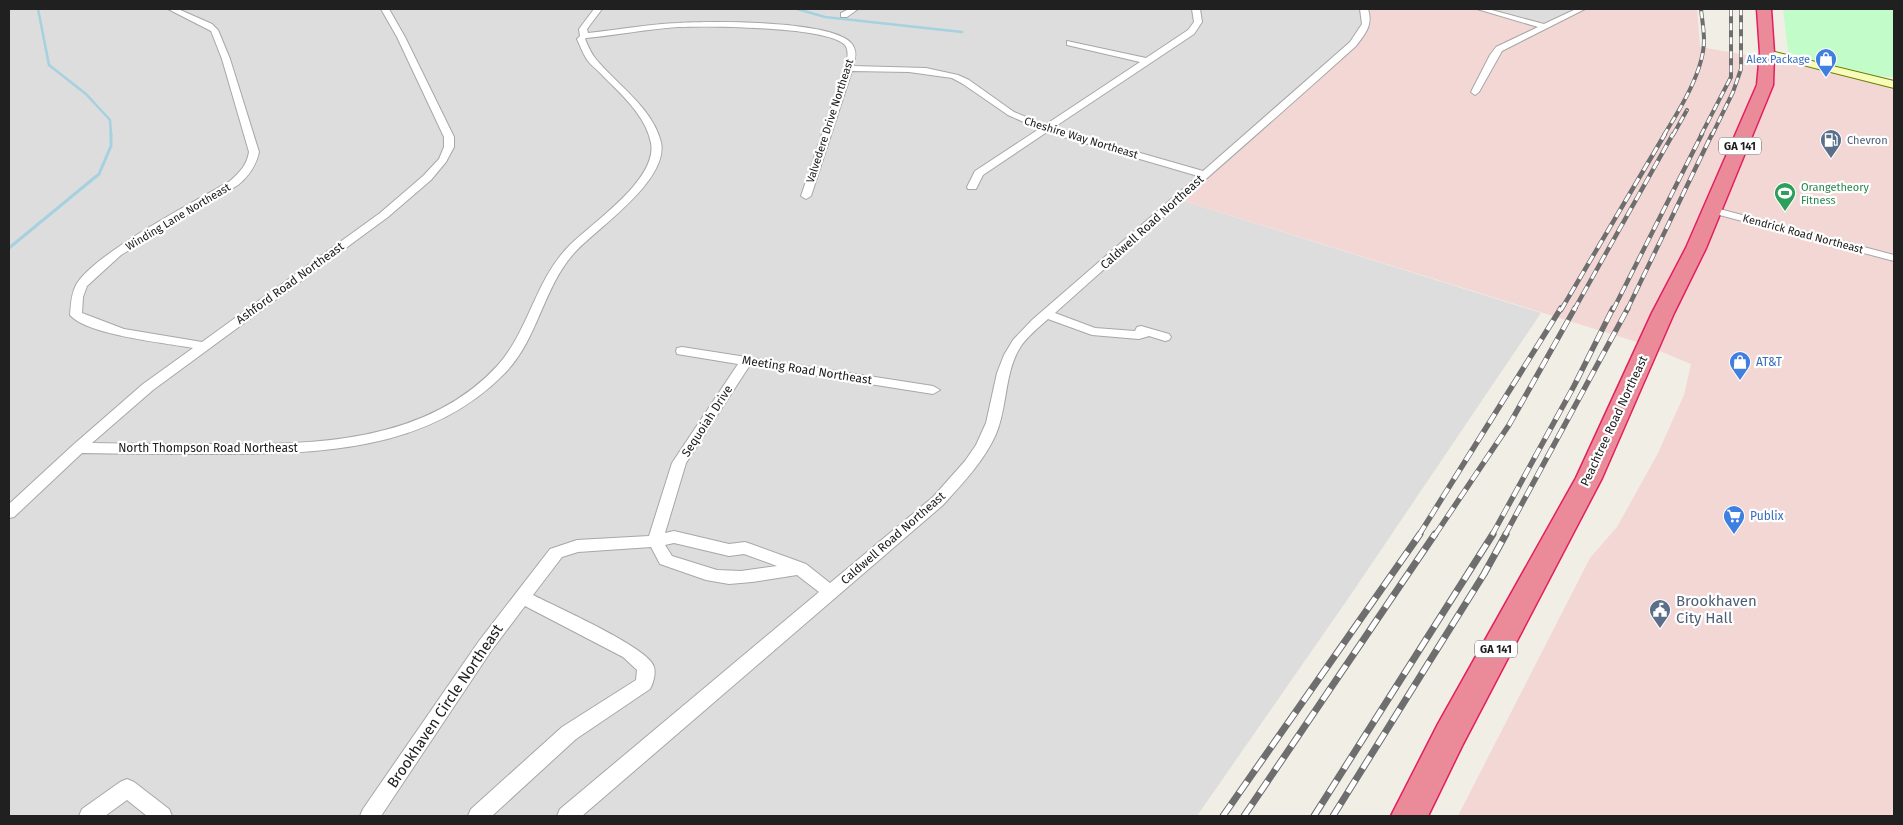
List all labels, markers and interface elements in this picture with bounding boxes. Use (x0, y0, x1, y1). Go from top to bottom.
shop icon: Alex Package (1814, 47, 1838, 78)
place label: Alex Package (1746, 53, 1810, 66)
street label: Valvedere Drive Northeast (804, 57, 856, 185)
street label: Cheshire Way Northeast (1022, 114, 1140, 162)
fuel station icon: Chevron (1819, 128, 1843, 159)
place label: Chevron (1847, 134, 1888, 147)
road number: GA 141 (1719, 138, 1761, 154)
street label: Caldwell Road Northeast (1098, 172, 1207, 272)
street label: Winding Lane Northeast (123, 181, 233, 253)
sports icon: Orangetheory Fitness (1773, 181, 1797, 212)
place label: Orangetheory Fitness (1801, 181, 1870, 207)
street label: Kendrick Road Northeast (1741, 212, 1865, 256)
street label: Ashford Road Northeast (233, 239, 347, 327)
shop icon: AT&T (1728, 350, 1752, 381)
street label: Meeting Road Northeast (741, 353, 874, 387)
street label: Peachtree Road Northeast (1578, 353, 1651, 488)
place label: AT&T (1756, 355, 1783, 369)
street label: Sequoiah Drive (679, 383, 735, 459)
street label: North Thompson Road Northeast (118, 441, 299, 455)
street label: Caldwell Road Northeast (838, 488, 949, 587)
supermarket icon: Publix (1722, 504, 1746, 535)
place label: Publix (1750, 509, 1784, 523)
place label: Brookhaven City Hall (1676, 592, 1757, 627)
public building icon: Brookhaven City Hall (1648, 598, 1672, 629)
street label: Brookhaven Circle Northeast (383, 620, 507, 791)
road number: GA 141 (1475, 641, 1517, 658)

